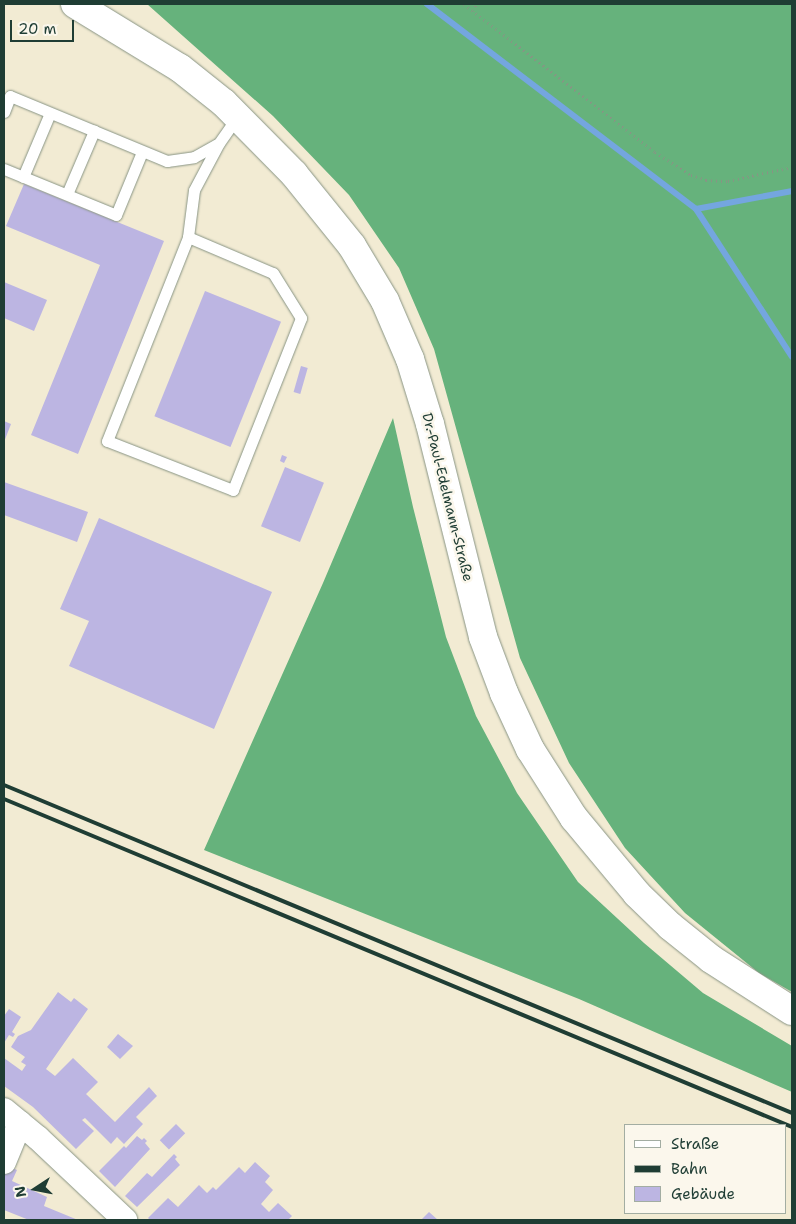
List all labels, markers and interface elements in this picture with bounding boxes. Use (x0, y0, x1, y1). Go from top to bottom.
scale bar (12, 10, 76, 42)
text: 20 m (18, 19, 57, 39)
street label: Dr.-Paul-Edelmann-Straße (419, 411, 477, 583)
legend (624, 1124, 786, 1214)
text: Straße (671, 1134, 719, 1154)
text: Bahn (671, 1159, 707, 1179)
north arrow (10, 1164, 60, 1214)
text: Gebäude (671, 1184, 735, 1204)
text: N (10, 1185, 30, 1199)

